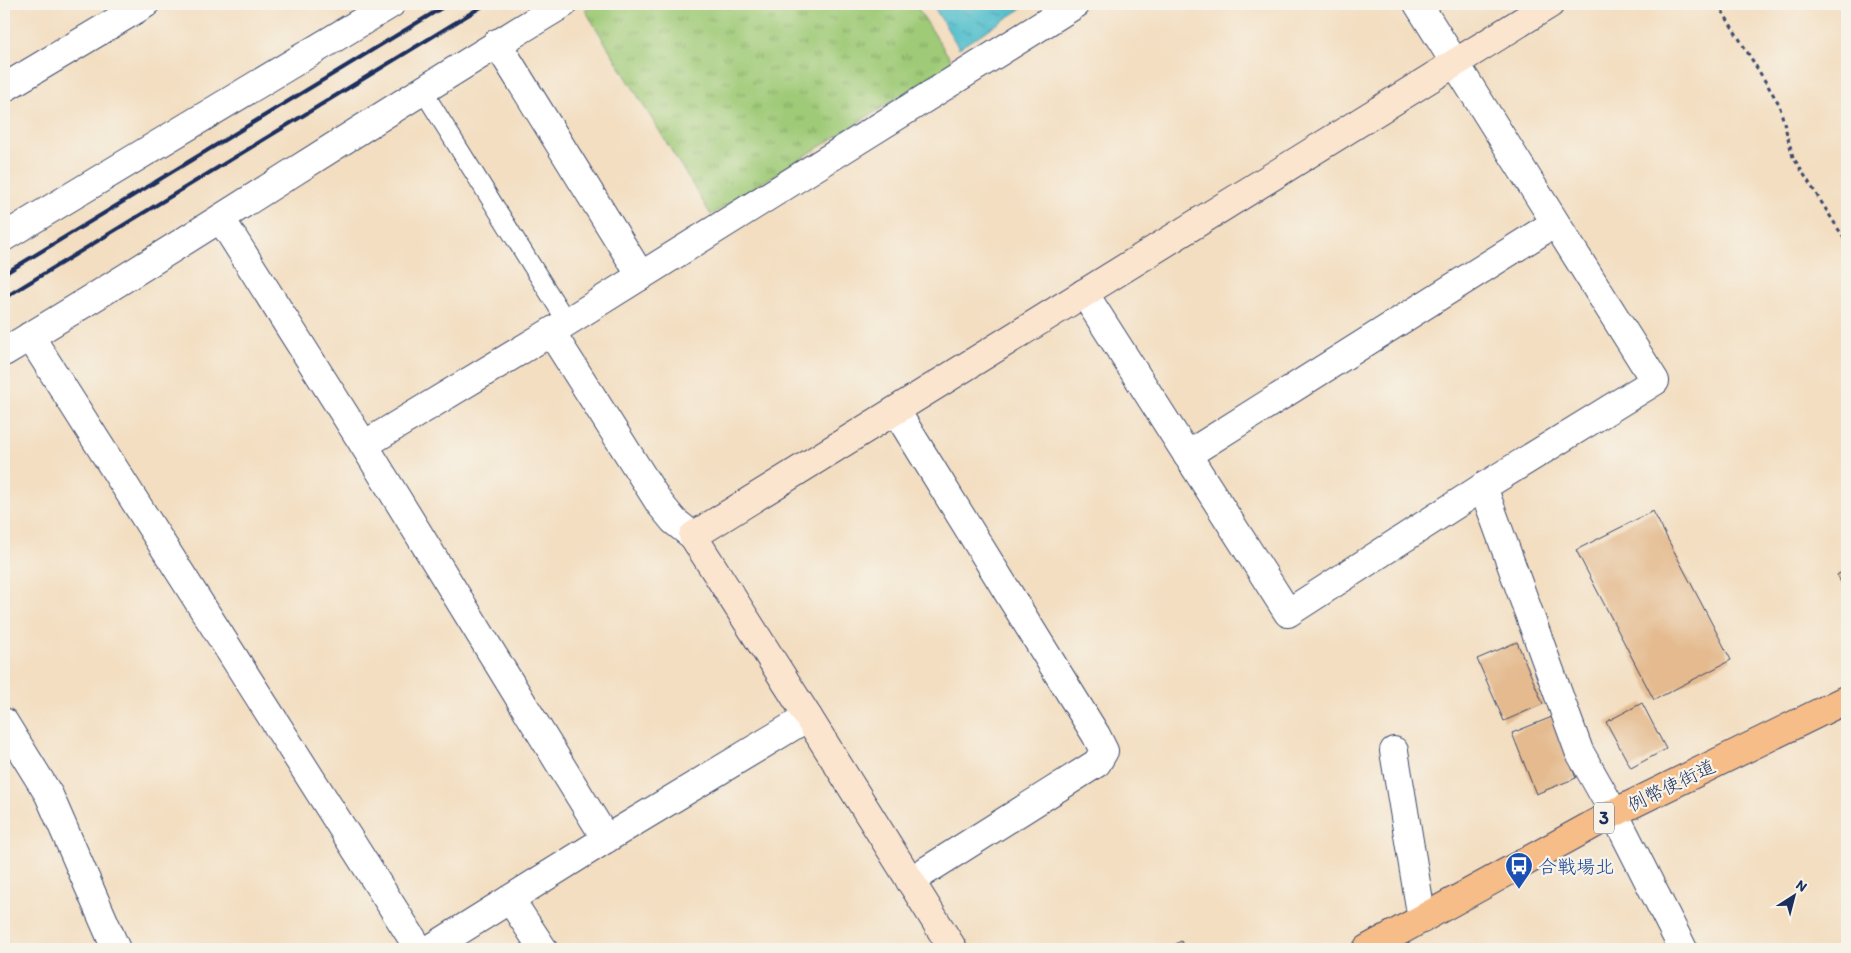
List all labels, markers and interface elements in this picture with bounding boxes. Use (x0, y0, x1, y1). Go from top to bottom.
street label: 例幣使街道 (1623, 754, 1719, 817)
road number: 3 (1594, 802, 1614, 834)
bus stop icon: 合戦場北 (1504, 851, 1534, 890)
place label: 合戦場北 (1538, 855, 1614, 878)
north arrow (1768, 870, 1818, 920)
text: N (1793, 876, 1810, 896)

